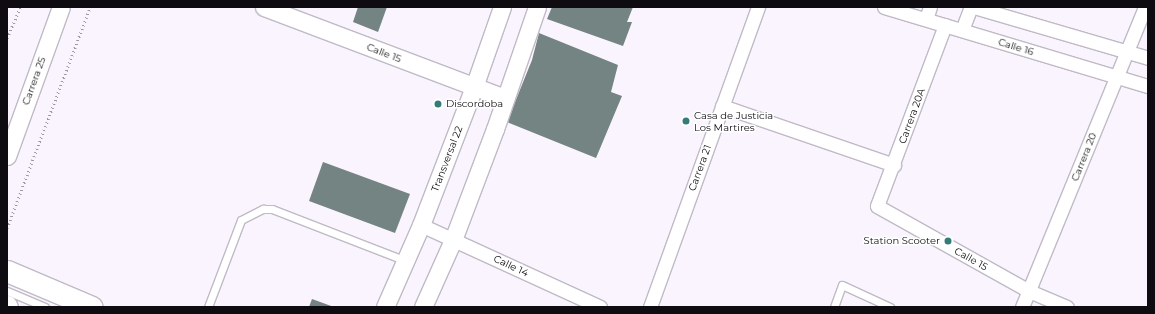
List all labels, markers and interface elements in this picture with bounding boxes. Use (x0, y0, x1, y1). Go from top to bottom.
street label: Calle 16 (997, 36, 1035, 58)
street label: Calle 15 (365, 41, 403, 65)
street label: Carrera 25 (20, 55, 48, 107)
street label: Carrera 20A (896, 87, 928, 145)
place label: Discordoba (446, 98, 503, 110)
marker: Discordoba (433, 99, 443, 109)
place label: Casa de Justicia Los Martires (694, 109, 773, 132)
marker: Casa de Justicia Los Martires (681, 116, 691, 126)
street label: Transversal 22 (429, 124, 465, 194)
street label: Carrera 20 (1069, 131, 1099, 183)
street label: Carrera 21 (686, 143, 714, 193)
place label: Station Scooter (864, 235, 940, 247)
marker: Station Scooter (943, 236, 953, 246)
street label: Calle 15 (952, 245, 990, 273)
street label: Calle 14 (492, 253, 530, 279)

